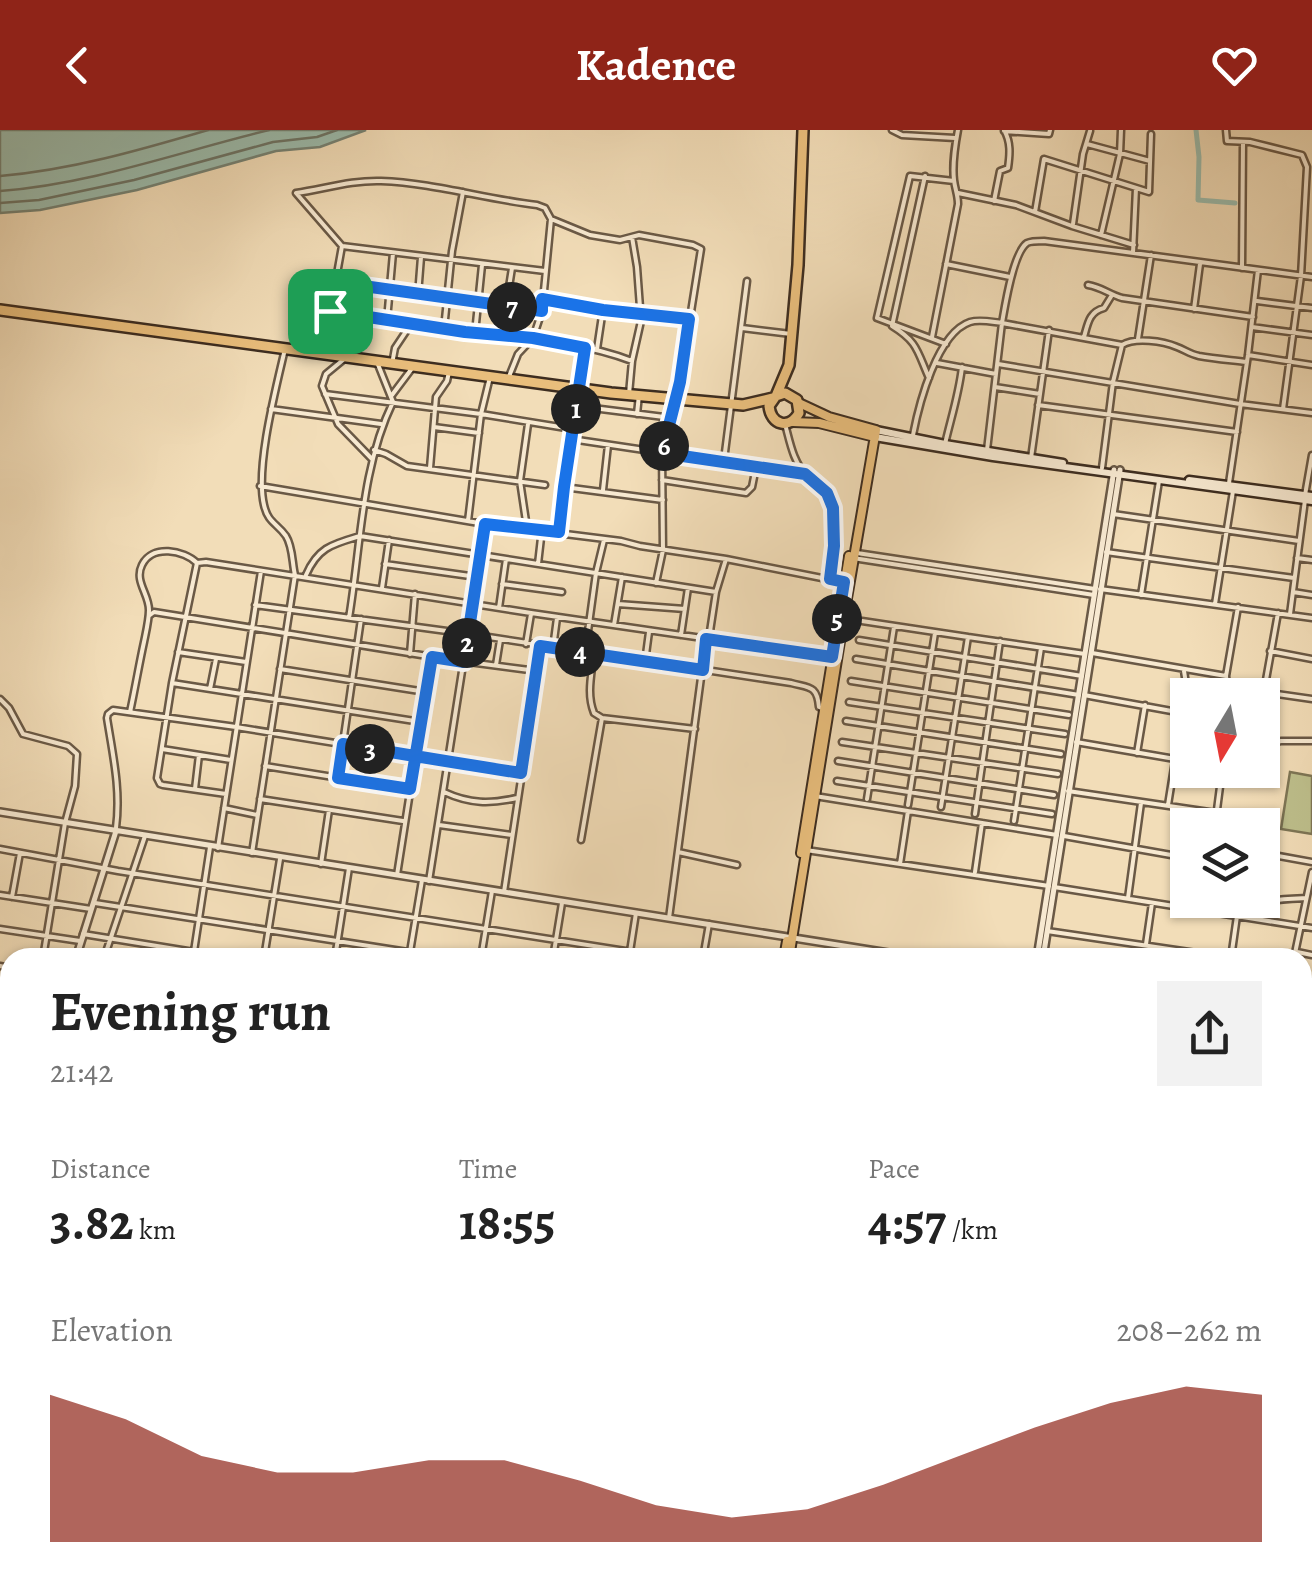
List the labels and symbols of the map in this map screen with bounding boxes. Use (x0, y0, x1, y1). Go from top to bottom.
pin (288, 269, 373, 354)
pin: 7 (487, 282, 537, 332)
pin: 1 (551, 384, 601, 434)
pin: 6 (639, 421, 689, 471)
pin: 5 (812, 594, 862, 644)
pin: 2 (442, 618, 492, 668)
pin: 4 (555, 627, 605, 677)
north arrow (1170, 678, 1280, 788)
pin: 3 (345, 724, 395, 774)

